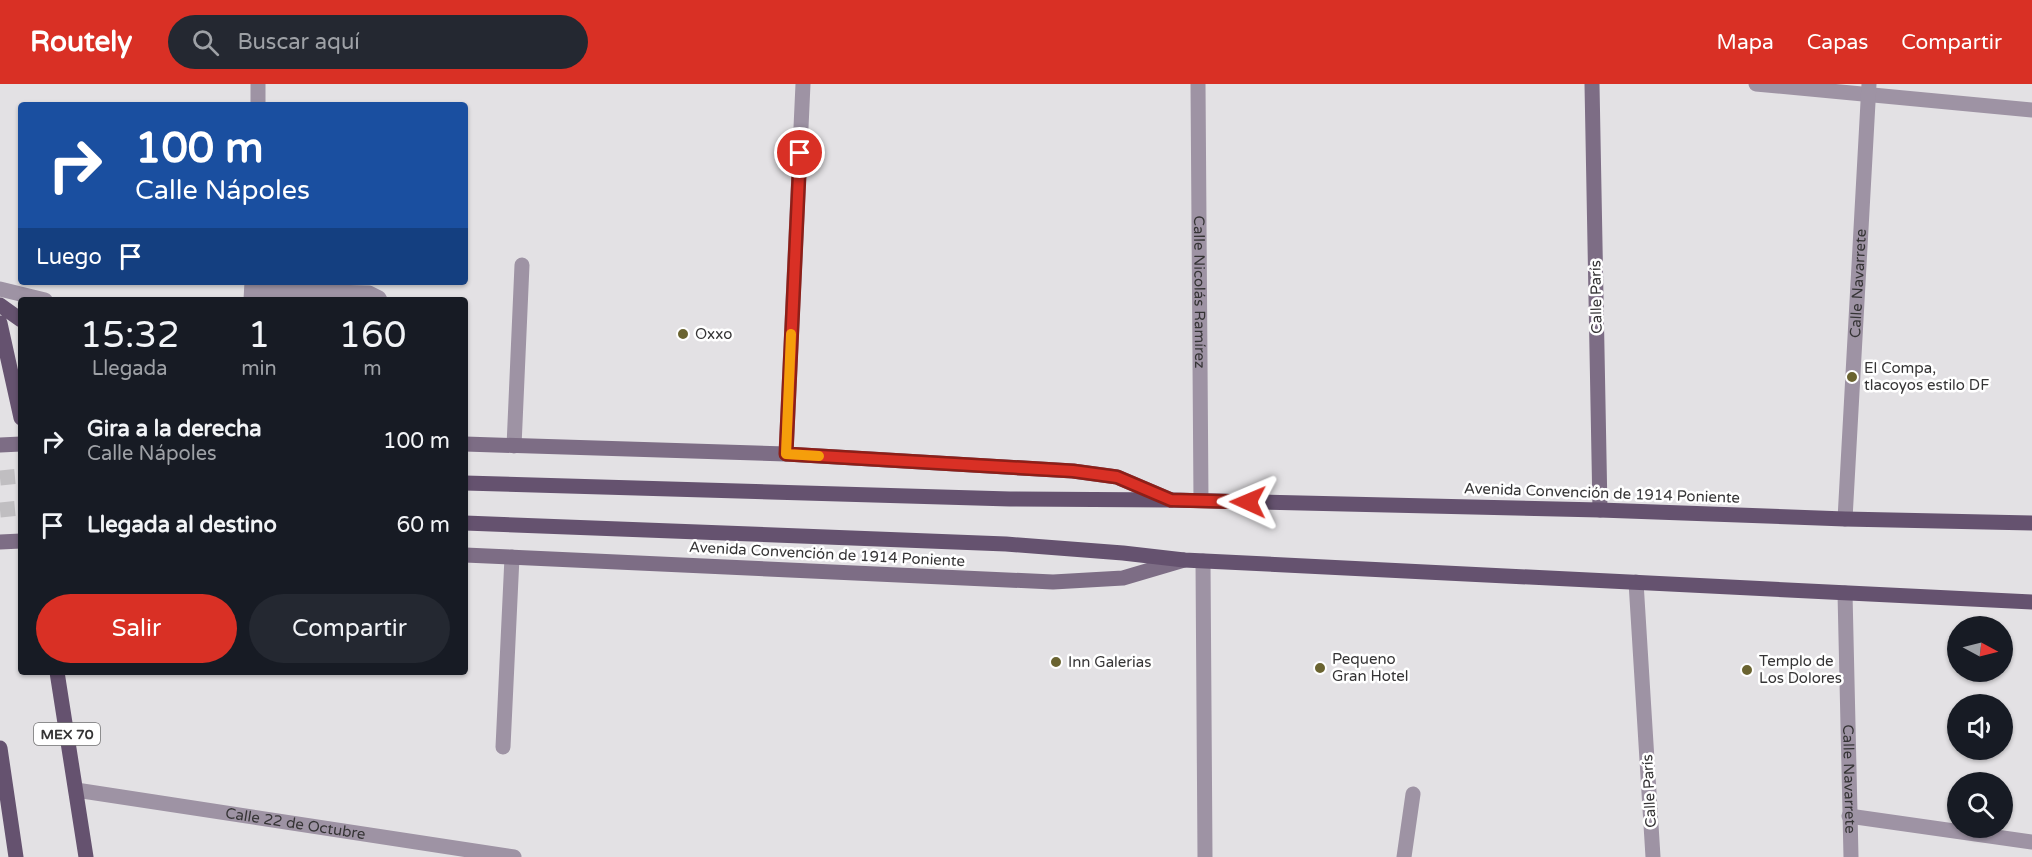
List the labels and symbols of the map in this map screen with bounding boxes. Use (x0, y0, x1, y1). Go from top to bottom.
pin (774, 127, 825, 178)
street label: Calle Nicolás Ramírez (1190, 215, 1209, 369)
street label: Calle Navarrete (1846, 228, 1870, 338)
street label: Calle París (1586, 260, 1606, 334)
place label: Oxxo (695, 325, 732, 343)
marker: Oxxo (676, 327, 690, 341)
place label: El Compa, tlacoyos estilo DF (1864, 359, 1989, 394)
marker: El Compa, tlacoyos estilo DF (1845, 370, 1859, 384)
position arrow (1216, 470, 1280, 534)
street label: Avenida Convención de 1914 Poniente (1464, 479, 1740, 507)
street label: Avenida Convención de 1914 Poniente (689, 538, 965, 570)
north arrow (1947, 616, 2013, 682)
place label: Pequeno Gran Hotel (1332, 650, 1409, 685)
place label: Templo de Los Dolores (1759, 652, 1842, 687)
place label: Inn Galerias (1068, 653, 1151, 671)
marker: Inn Galerias (1049, 655, 1063, 669)
marker: Pequeno Gran Hotel (1313, 661, 1327, 675)
marker: Templo de Los Dolores (1740, 663, 1754, 677)
road number: MEX 70 (34, 723, 100, 745)
street label: Calle Navarrete (1839, 724, 1859, 834)
street label: Calle París (1638, 754, 1660, 828)
street label: Calle 22 de Octubre (224, 804, 367, 843)

